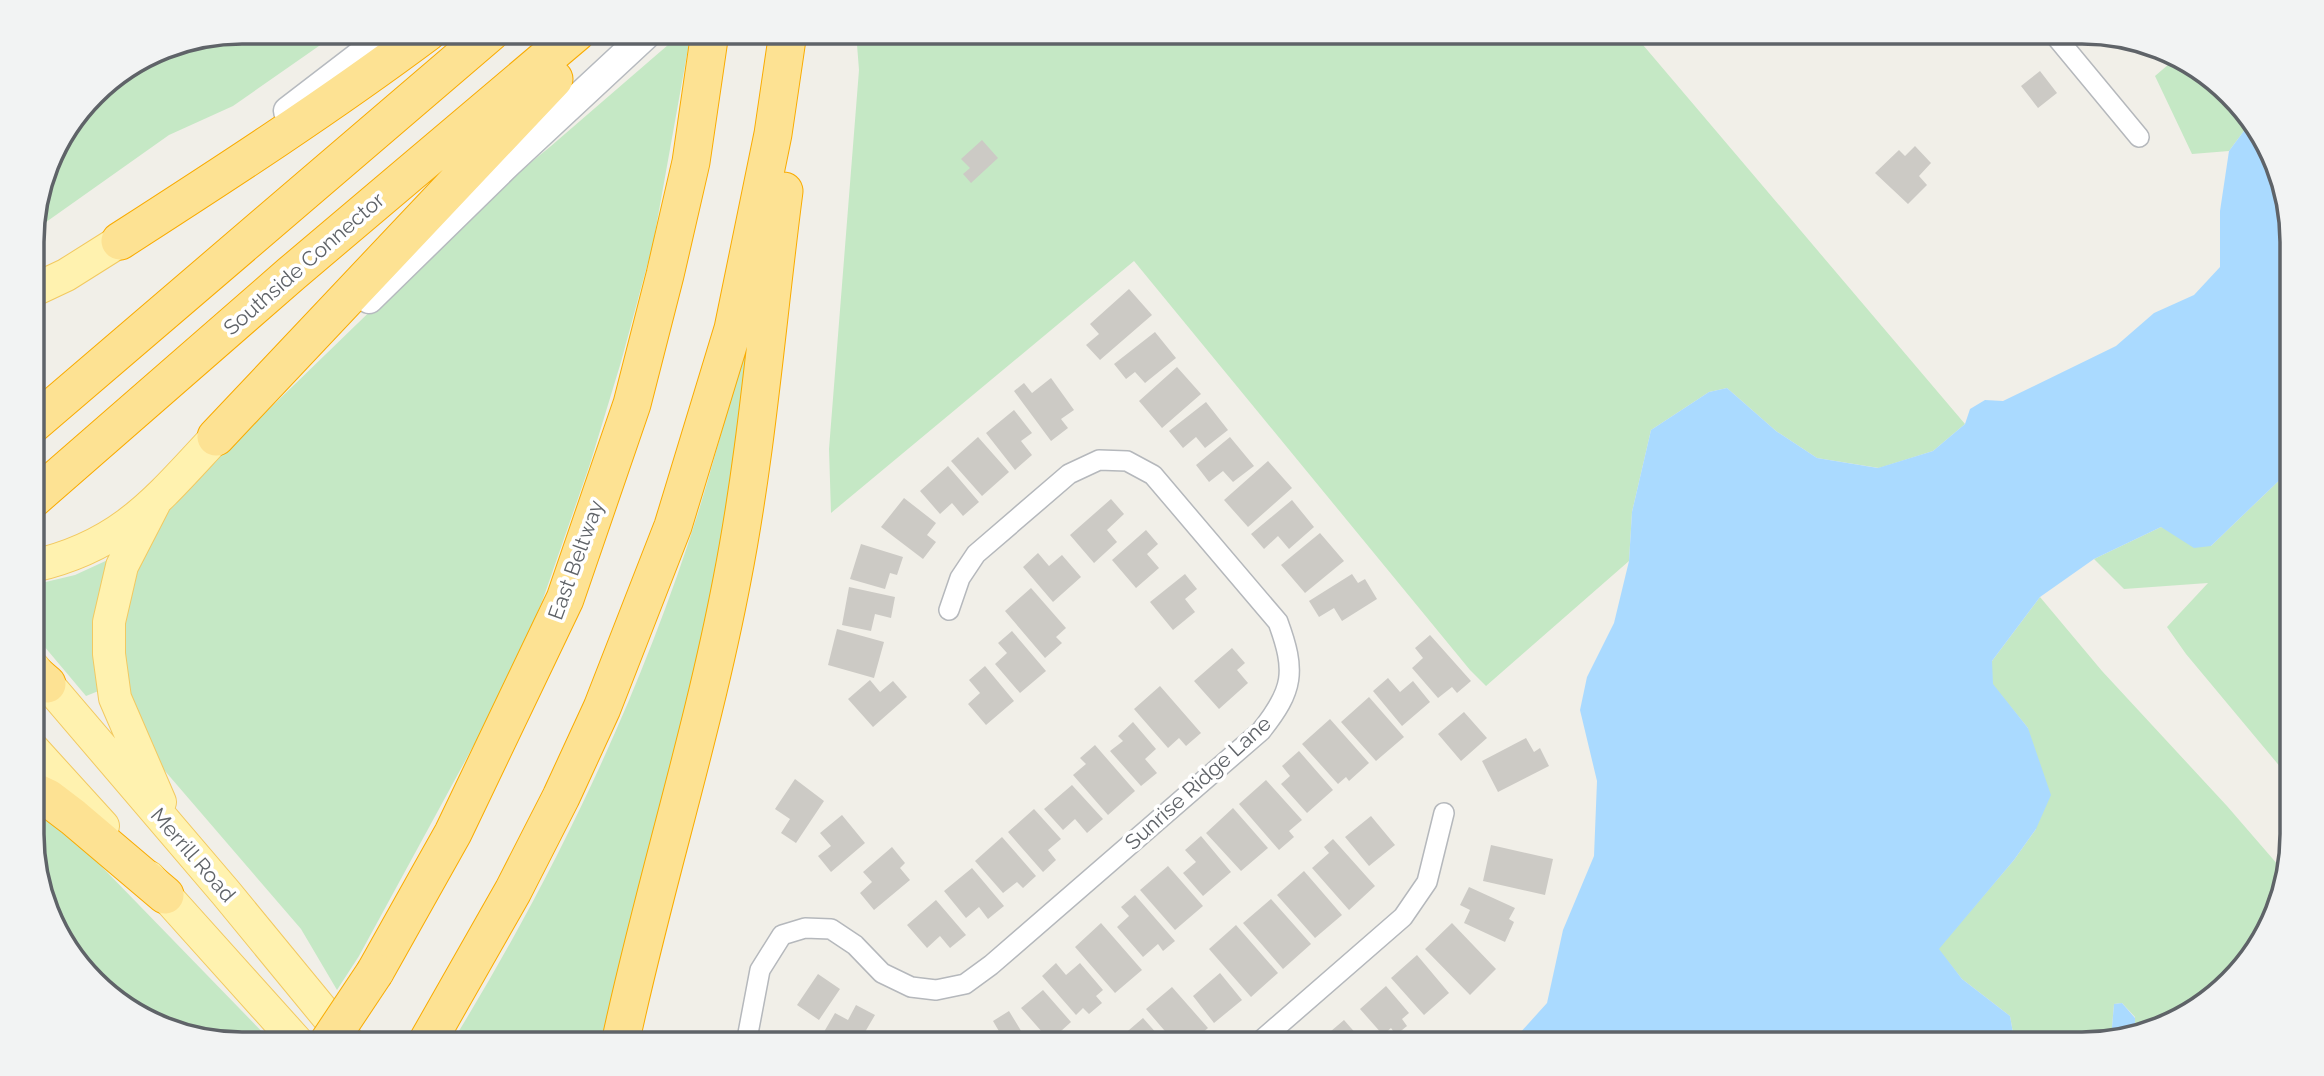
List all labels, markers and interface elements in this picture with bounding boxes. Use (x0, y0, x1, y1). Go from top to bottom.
street label: Southside Connector (218, 187, 389, 340)
street label: East Beltway (542, 497, 609, 623)
street label: Sunrise Ridge Lane (1120, 711, 1276, 855)
street label: Merrill Road (146, 803, 241, 907)

